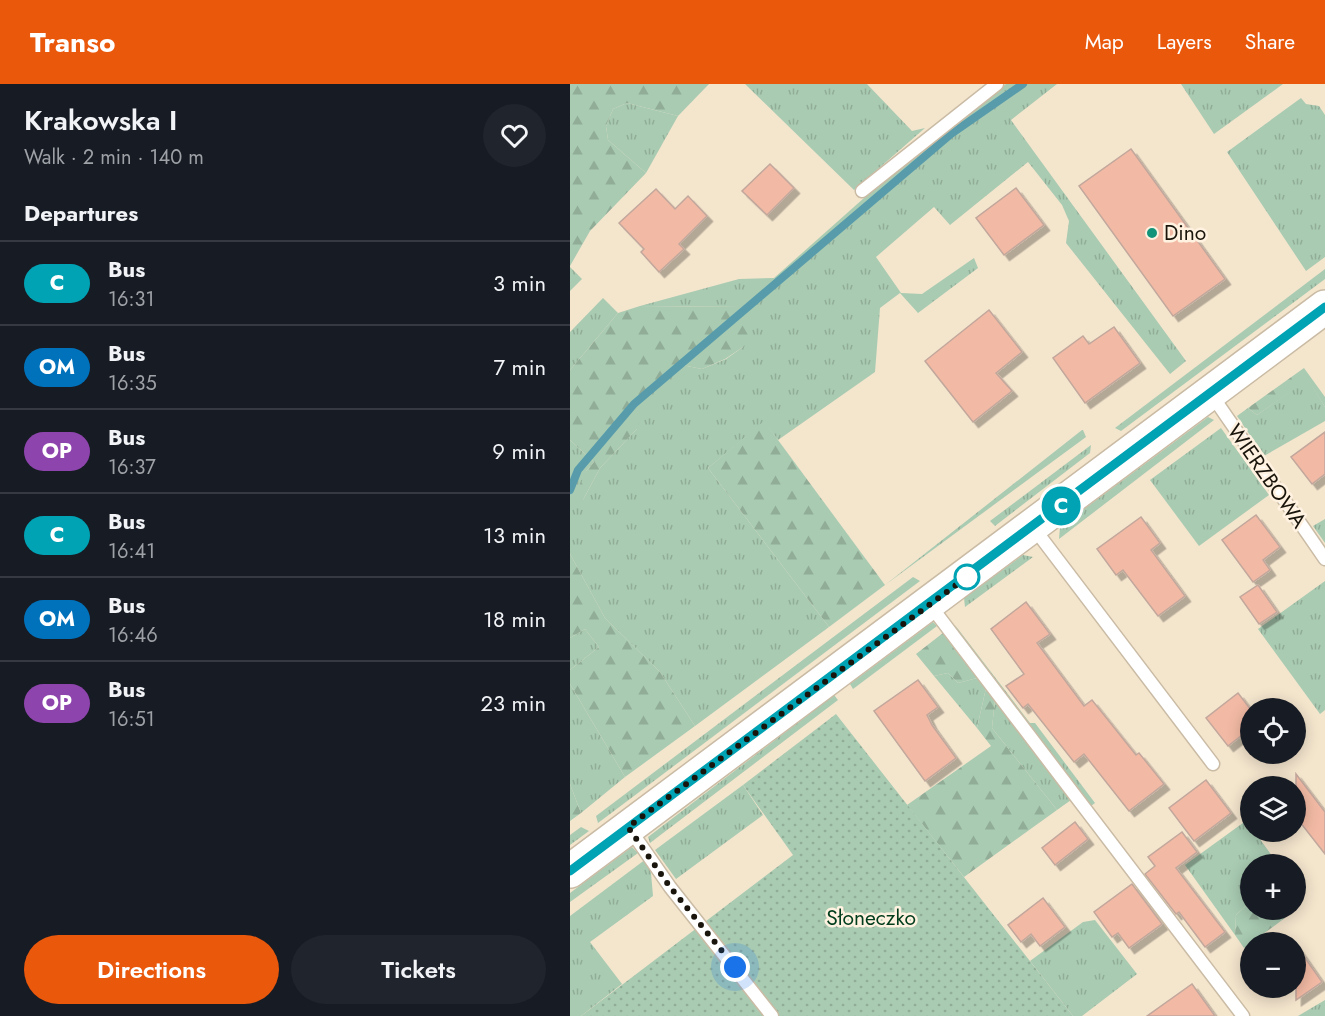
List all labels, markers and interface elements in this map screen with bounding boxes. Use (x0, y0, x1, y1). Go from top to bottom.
text: Transo (30, 22, 115, 63)
text: Map (1085, 27, 1124, 57)
text: Layers (1157, 27, 1212, 57)
text: Share (1245, 27, 1295, 57)
text: Krakowska I (24, 100, 177, 141)
button: heart (483, 104, 546, 167)
text: Walk · 2 min · 140 m (24, 143, 204, 172)
text: Departures (24, 197, 138, 229)
place label: Dino (1164, 218, 1206, 248)
marker: Dino (1145, 226, 1159, 240)
text: Bus (108, 253, 145, 285)
text: 3 min (493, 267, 546, 299)
text: C (50, 268, 64, 298)
text: 16:31 (108, 285, 154, 314)
text: Bus (108, 337, 145, 369)
text: 7 min (493, 351, 546, 383)
text: OM (39, 352, 75, 382)
text: 16:35 (108, 369, 157, 398)
street label: WIERZBOWA (1220, 418, 1314, 534)
text: Bus (108, 421, 145, 453)
text: 9 min (492, 435, 546, 467)
text: OP (42, 436, 72, 466)
text: 16:37 (108, 453, 156, 482)
line badge: C (1042, 486, 1080, 526)
text: C (1054, 491, 1068, 521)
text: Bus (108, 505, 145, 537)
text: 13 min (483, 519, 546, 551)
text: C (50, 520, 64, 550)
text: 16:41 (108, 537, 155, 566)
unlabelled marker (954, 564, 980, 590)
text: Bus (108, 589, 145, 621)
text: 18 min (483, 603, 546, 635)
text: OM (39, 604, 75, 634)
text: 16:46 (108, 621, 158, 650)
text: Bus (108, 673, 145, 705)
text: 23 min (480, 687, 546, 719)
text: OP (42, 688, 72, 718)
map controls (1240, 698, 1306, 998)
button: locate (1240, 698, 1306, 764)
text: 16:51 (108, 705, 155, 734)
button: layers (1240, 776, 1306, 842)
button: + (1240, 854, 1306, 920)
park label: Słoneczko (826, 903, 916, 933)
button: − (1240, 932, 1306, 998)
button: Directions (24, 935, 279, 1004)
button: Tickets (291, 935, 546, 1004)
your location (720, 952, 750, 982)

